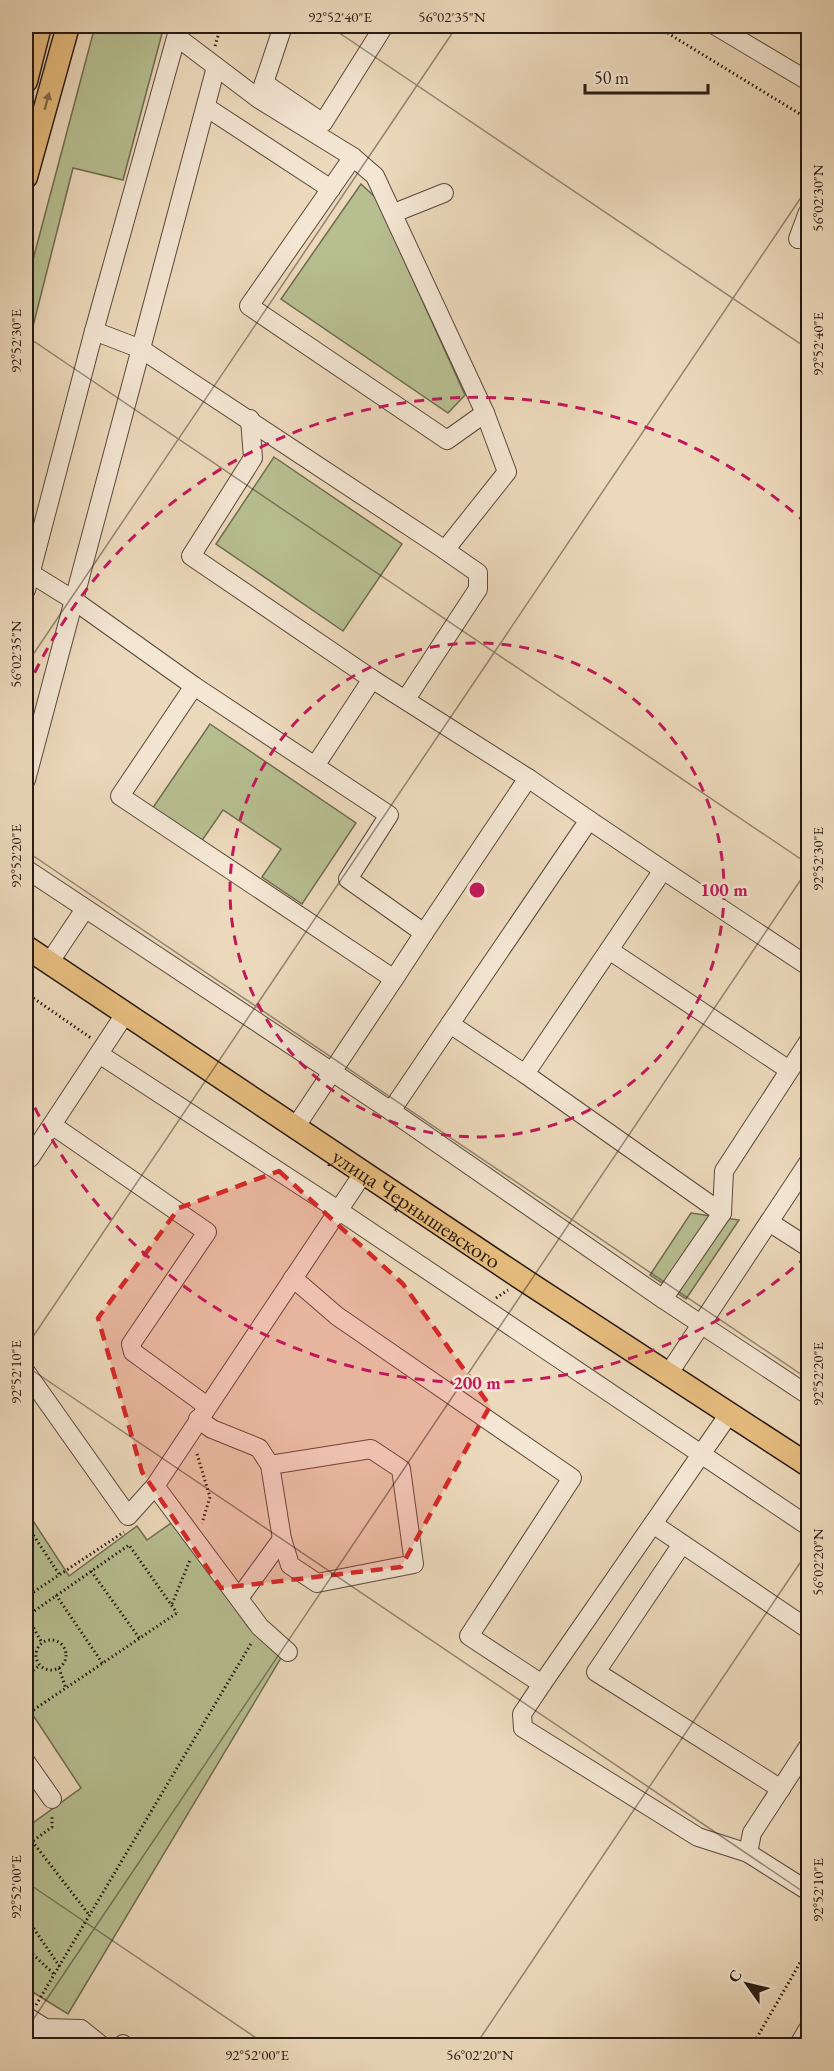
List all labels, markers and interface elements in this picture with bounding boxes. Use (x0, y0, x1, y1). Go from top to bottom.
text: 92°52'40"E (308, 7, 373, 26)
text: 56°02'35"N (418, 7, 486, 26)
scale bar (585, 57, 708, 95)
text: 50 m (594, 66, 629, 89)
one-way arrow (43, 91, 52, 109)
text: 56°02'30"N (808, 164, 827, 232)
text: 92°52'30"E (6, 308, 25, 373)
text: 92°52'40"E (808, 311, 827, 376)
text: 56°02'35"N (6, 620, 25, 688)
text: 92°52'20"E (6, 823, 25, 888)
text: 92°52'30"E (808, 826, 827, 891)
text: 100 m (700, 878, 748, 901)
centre of rings (467, 880, 487, 900)
street label: улица Чернышевского (327, 1141, 507, 1275)
text: 92°52'10"E (6, 1339, 25, 1404)
text: 92°52'20"E (808, 1341, 827, 1406)
text: 200 m (453, 1371, 501, 1394)
text: 56°02'20"N (808, 1528, 827, 1596)
text: 92°52'00"E (6, 1854, 25, 1919)
text: 92°52'10"E (808, 1857, 827, 1922)
north arrow (717, 1954, 777, 2014)
text: С (723, 1965, 747, 1986)
text: 92°52'00"E (225, 2045, 290, 2064)
text: 56°02'20"N (446, 2045, 514, 2064)

